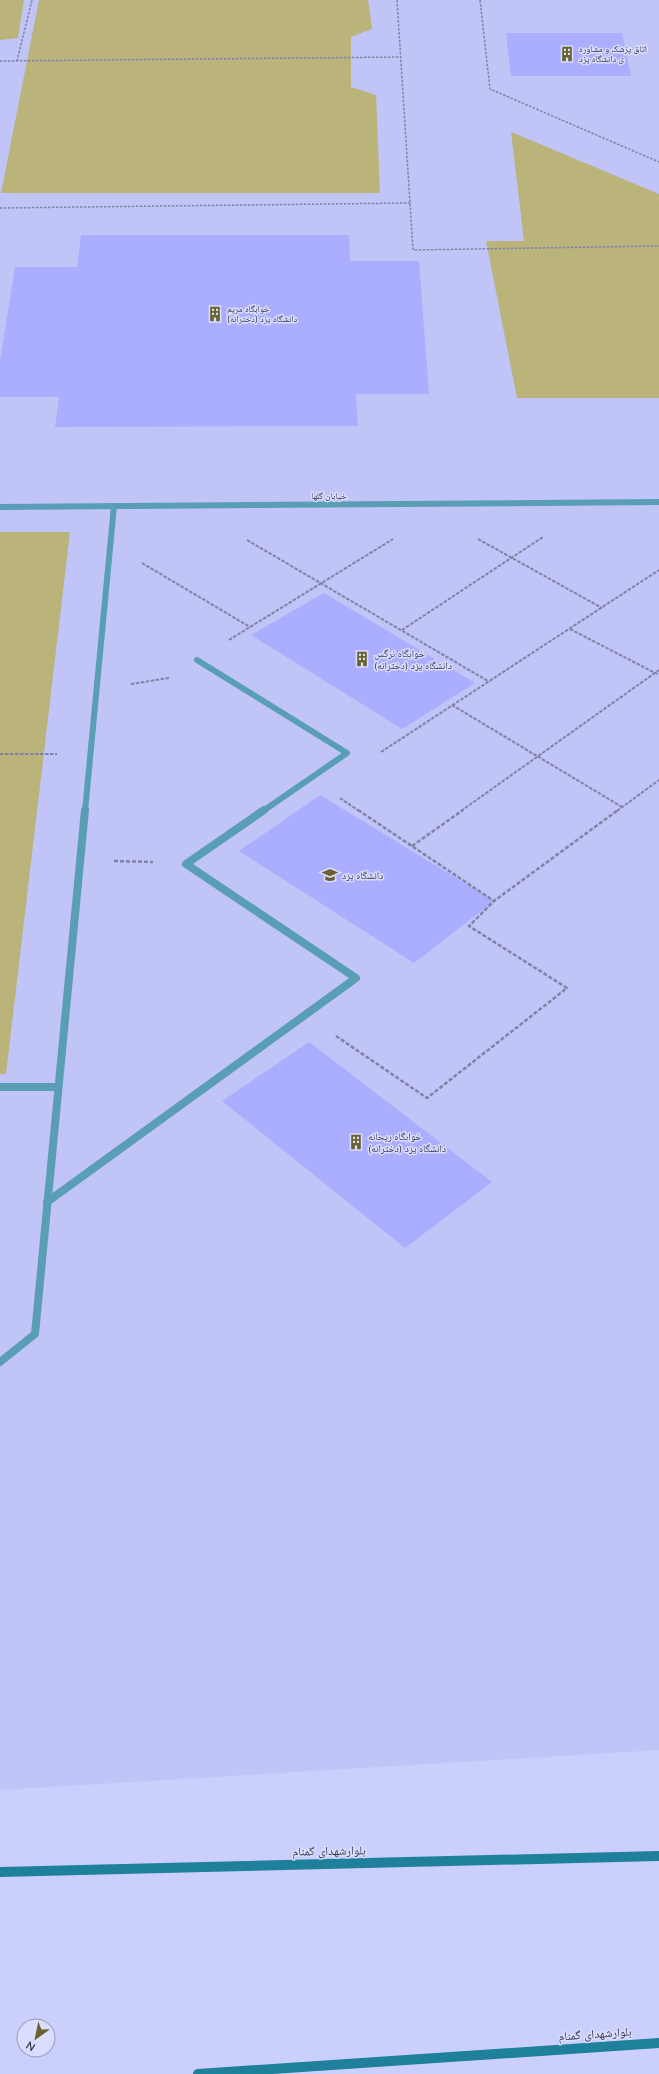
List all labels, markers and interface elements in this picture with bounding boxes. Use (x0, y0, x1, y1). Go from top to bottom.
place label: اتاق پزشک و مشاوره ی دانشگاه یزد (579, 43, 647, 64)
building icon: اتاق پزشک و مشاوره ی دانشگاه یزد (558, 45, 576, 63)
place label: خوابگاه مریم (دخترانه) دانشگاه یزد (227, 303, 298, 324)
building icon: خوابگاه مریم (دخترانه) دانشگاه یزد (206, 305, 224, 323)
street label: خیابان گلها (311, 490, 347, 501)
place label: خوابگاه نرگس (دخترانه) دانشگاه یزد (374, 647, 452, 672)
building icon: خوابگاه نرگس (دخترانه) دانشگاه یزد (353, 650, 371, 668)
school or university icon: دانشگاه یزد (321, 866, 339, 884)
place label: دانشگاه یزد (342, 869, 383, 882)
place label: خوابگاه ریحانه (دخترانه) دانشگاه یزد (368, 1130, 446, 1155)
building icon: خوابگاه ریحانه (دخترانه) دانشگاه یزد (347, 1133, 365, 1151)
street label: بلوارشهدای گمنام (292, 1842, 366, 1860)
north arrow (16, 2018, 56, 2058)
street label: بلوارشهدای گمنام (558, 2023, 632, 2045)
text: N (23, 2038, 38, 2055)

